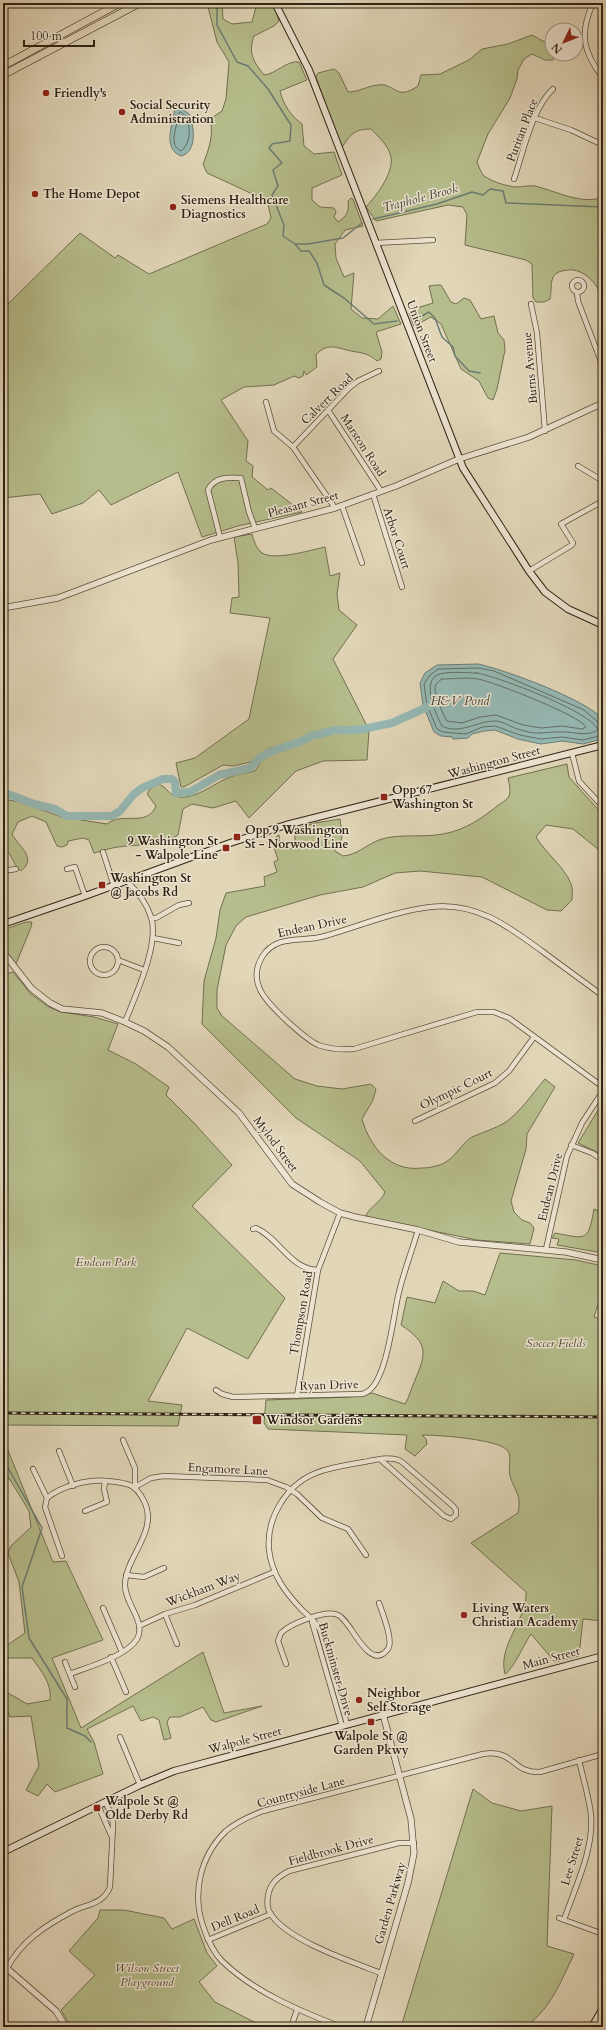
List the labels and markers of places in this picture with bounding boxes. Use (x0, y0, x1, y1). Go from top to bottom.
place label: Friendly's (54, 85, 106, 101)
marker: Friendly's (41, 88, 51, 98)
place label: Social Security Administration (130, 97, 214, 127)
marker: Social Security Administration (117, 107, 127, 117)
place label: The Home Depot (43, 186, 141, 202)
marker: The Home Depot (30, 189, 40, 199)
place label: Siemens Healthcare Diagnostics (181, 192, 289, 222)
marker: Siemens Healthcare Diagnostics (168, 202, 178, 212)
place label: Opp 67 Washington St (391, 782, 474, 812)
marker: Opp 67 Washington St (379, 792, 389, 802)
place label: Opp 9 Washington St - Norwood Line (245, 822, 349, 852)
marker: Opp 9 Washington St - Norwood Line (232, 832, 242, 842)
place label: 9 Washington St - Walpole Line (128, 833, 219, 863)
marker: 9 Washington St - Walpole Line (221, 843, 231, 853)
place label: Washington St @ Jacobs Rd (109, 870, 192, 900)
marker: Washington St @ Jacobs Rd (97, 880, 107, 890)
place label: Windsor Gardens (265, 1412, 362, 1428)
marker: Windsor Gardens (251, 1414, 263, 1426)
place label: Living Waters Christian Academy (472, 1600, 578, 1630)
marker: Living Waters Christian Academy (459, 1610, 469, 1620)
place label: Neighbor Self Storage (367, 1685, 432, 1715)
marker: Neighbor Self Storage (354, 1695, 364, 1705)
marker: Walpole St @ Garden Pkwy (366, 1717, 376, 1727)
place label: Walpole St @ Garden Pkwy (333, 1728, 409, 1758)
place label: Walpole St @ Olde Derby Rd (104, 1793, 188, 1823)
marker: Walpole St @ Olde Derby Rd (92, 1803, 102, 1813)

